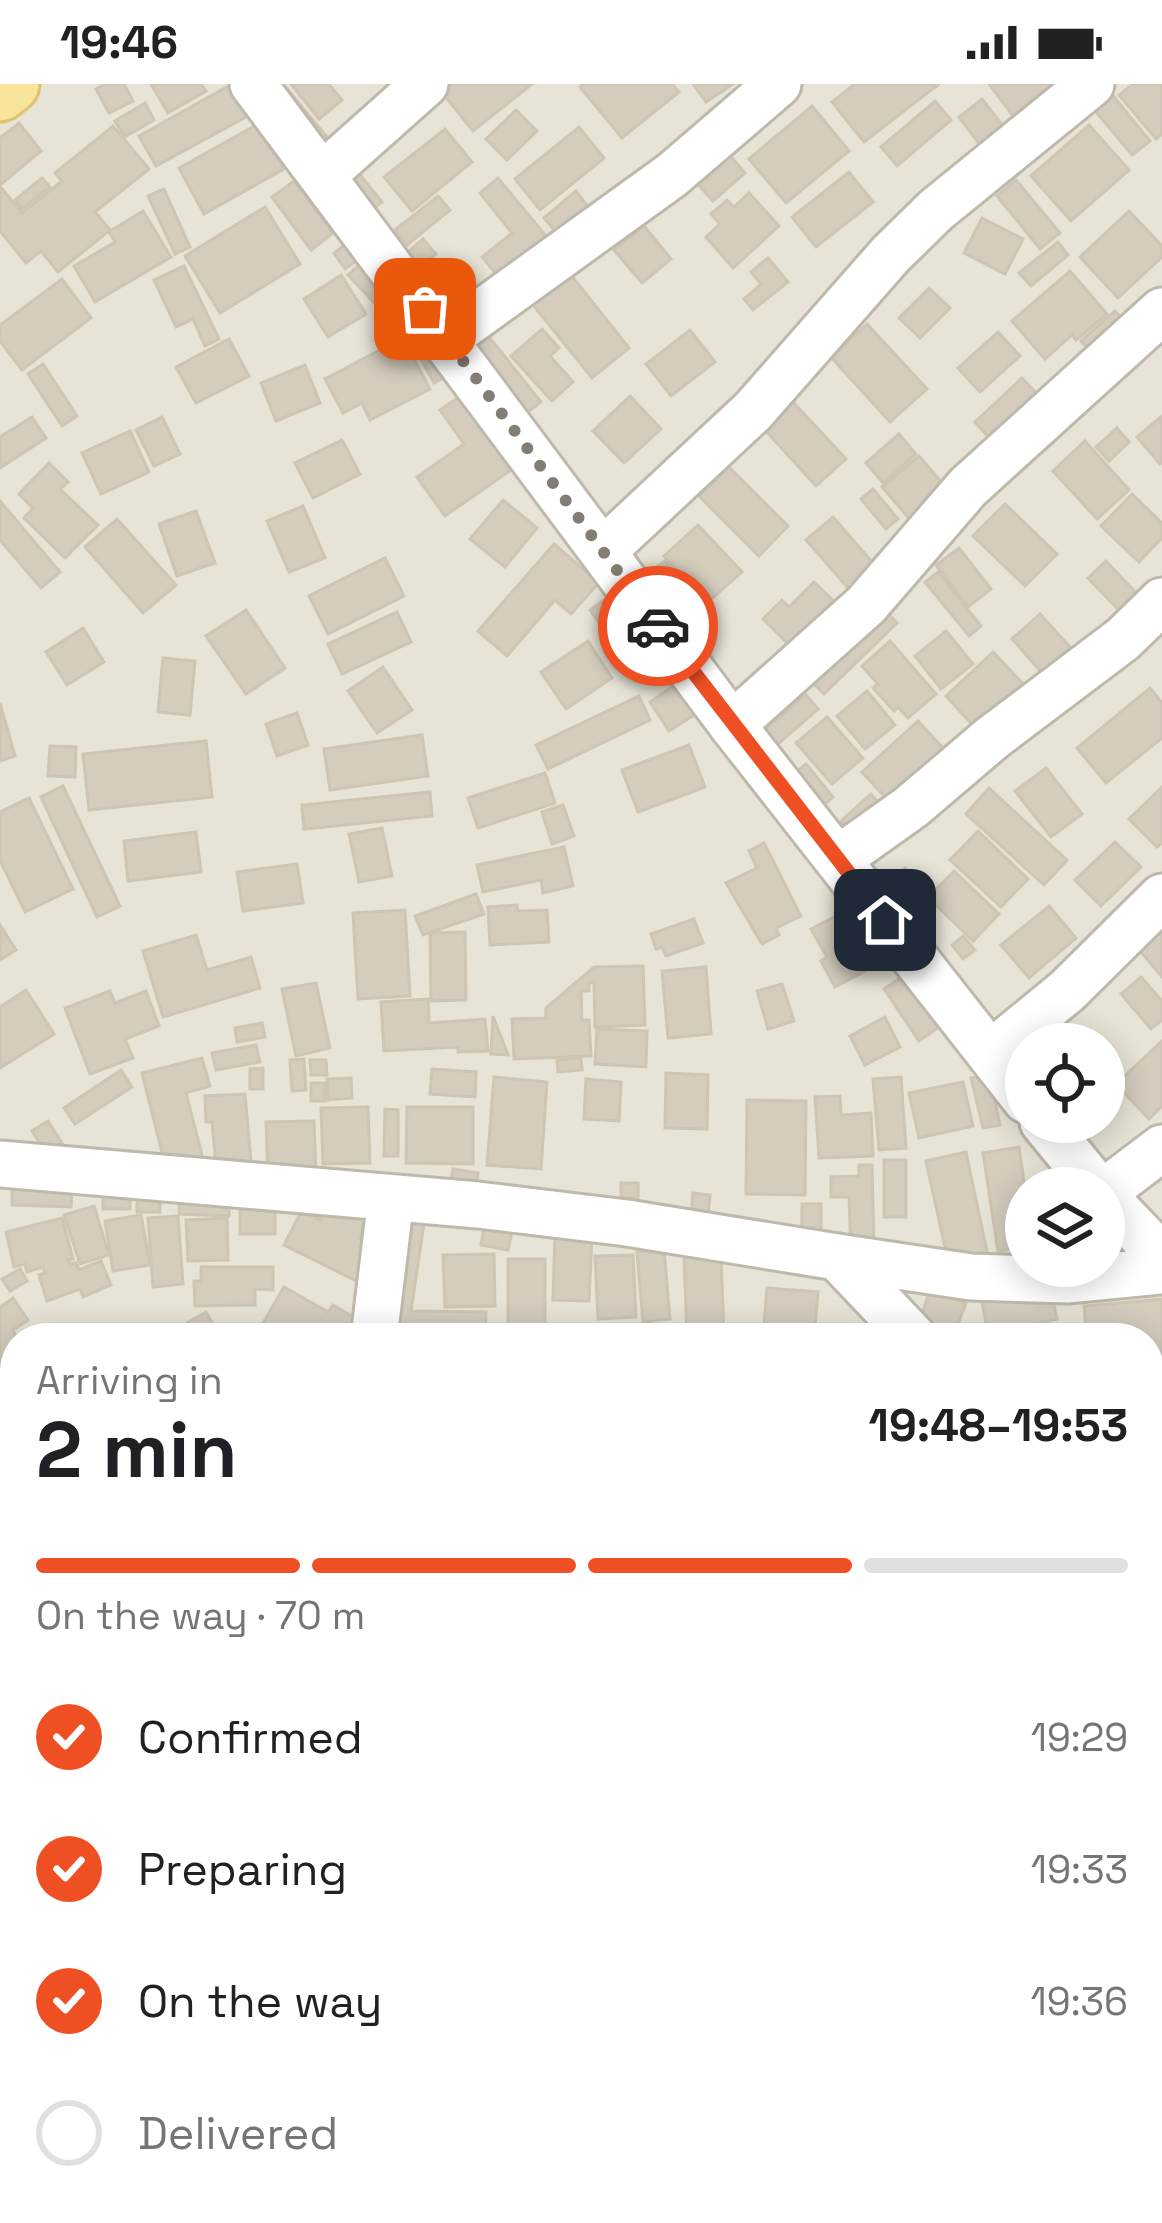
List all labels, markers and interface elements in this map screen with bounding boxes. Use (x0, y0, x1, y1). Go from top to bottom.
text: 19:46 (60, 14, 178, 71)
pin (374, 258, 476, 360)
icon: bag (392, 276, 458, 342)
courier (598, 566, 718, 686)
icon: car (625, 593, 691, 659)
pin (834, 869, 936, 971)
icon: home (852, 887, 918, 953)
map controls (1005, 1023, 1125, 1287)
button: locate (1005, 1023, 1125, 1143)
button: layers (1005, 1167, 1125, 1287)
text: Arriving in (36, 1356, 223, 1405)
text: 19:48–19:53 (869, 1397, 1128, 1454)
text: 2 min (36, 1400, 238, 1500)
text: On the way · 70 m (36, 1591, 365, 1640)
icon: check (36, 1704, 102, 1770)
text: Confirmed (138, 1709, 363, 1766)
text: 19:29 (1031, 1713, 1128, 1762)
icon: check (36, 1836, 102, 1902)
text: Preparing (138, 1841, 347, 1898)
text: 19:33 (1031, 1845, 1128, 1894)
icon: check (36, 1968, 102, 2034)
text: On the way (138, 1973, 382, 2030)
text: 19:36 (1031, 1977, 1128, 2026)
text: Delivered (138, 2105, 338, 2162)

